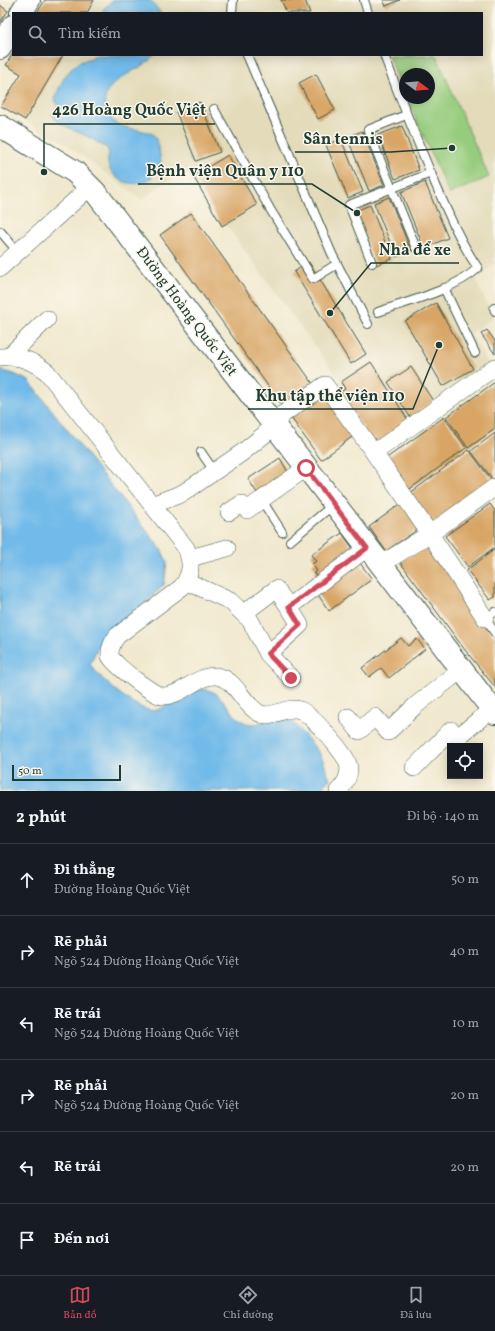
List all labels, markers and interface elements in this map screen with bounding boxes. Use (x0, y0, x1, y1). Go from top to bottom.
search box (12, 12, 483, 56)
icon: search (26, 23, 48, 45)
text: Tìm kiếm (58, 24, 121, 45)
north arrow (399, 68, 435, 104)
callout: 426 Hoàng Quốc Việt (44, 96, 215, 124)
text: 426 Hoàng Quốc Việt (52, 100, 206, 122)
callout: Sân tennis (295, 124, 391, 152)
text: Sân tennis (303, 129, 383, 151)
callout: Bệnh viện Quân y 110 (138, 156, 312, 184)
text: Bệnh viện Quân y 110 (146, 161, 304, 183)
callout: Nhà để xe (371, 235, 459, 263)
text: Nhà để xe (379, 240, 451, 262)
street label: Đường Hoàng Quốc Việt (130, 243, 242, 381)
callout: Khu tập thể viện 110 (248, 381, 413, 409)
text: Khu tập thể viện 110 (255, 386, 405, 408)
route start (297, 459, 315, 477)
route end (282, 669, 300, 687)
map controls (447, 743, 483, 779)
button: locate (447, 743, 483, 779)
scale bar (12, 763, 121, 782)
text: 50 m (18, 764, 42, 779)
text: 2 phút (16, 806, 66, 829)
text: Đi bộ · 140 m (407, 808, 479, 826)
text: Đi thẳng (54, 860, 115, 881)
icon: ahead (16, 869, 38, 891)
text: 50 m (451, 871, 479, 889)
text: Đường Hoàng Quốc Việt (54, 881, 190, 899)
text: Rẽ phải (54, 932, 108, 953)
icon: right (16, 941, 38, 963)
text: 40 m (450, 943, 479, 961)
text: Ngõ 524 Đường Hoàng Quốc Việt (54, 953, 239, 971)
text: Rẽ trái (54, 1004, 101, 1025)
icon: left (16, 1013, 38, 1035)
text: 10 m (452, 1015, 479, 1033)
text: Ngõ 524 Đường Hoàng Quốc Việt (54, 1025, 239, 1043)
text: Rẽ phải (54, 1076, 108, 1097)
icon: right (16, 1085, 38, 1107)
text: 20 m (450, 1087, 479, 1105)
text: Ngõ 524 Đường Hoàng Quốc Việt (54, 1097, 239, 1115)
icon: left (16, 1157, 38, 1179)
text: Rẽ trái (54, 1157, 101, 1178)
text: 20 m (450, 1159, 479, 1177)
icon: arrive (16, 1229, 38, 1251)
text: Đến nơi (54, 1229, 110, 1250)
tab: Bản đồ (63, 1284, 96, 1323)
tab: Chỉ đường (223, 1284, 273, 1323)
tab: Đã lưu (400, 1284, 432, 1323)

